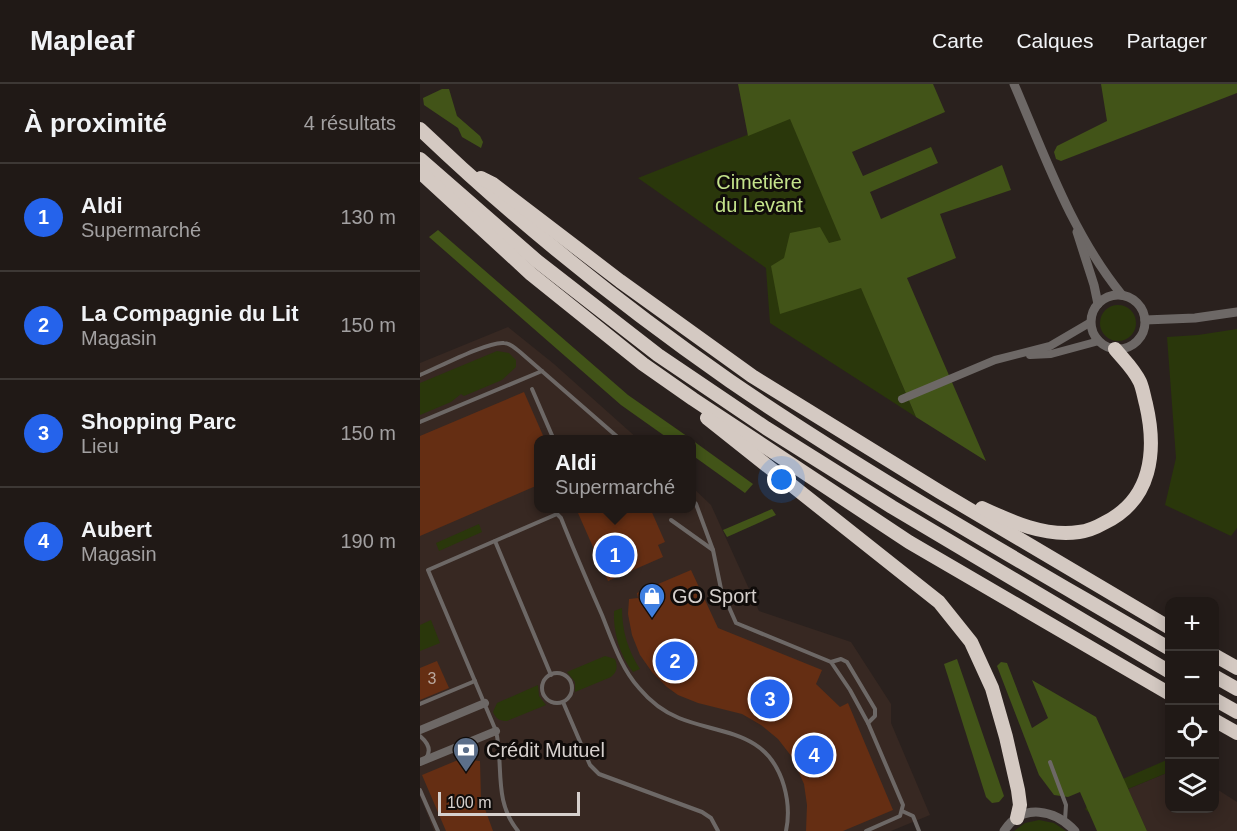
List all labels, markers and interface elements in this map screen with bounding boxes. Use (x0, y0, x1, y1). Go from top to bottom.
text: Mapleaf (30, 25, 134, 56)
text: Carte (932, 29, 983, 52)
text: Calques (1016, 29, 1093, 52)
text: Partager (1126, 29, 1207, 52)
text: À proximité (24, 108, 167, 138)
text: 4 résultats (304, 112, 396, 134)
park label: Cimetière du Levant (715, 171, 803, 216)
text: Aldi (81, 193, 123, 218)
text: 1 (38, 206, 49, 228)
text: 130 m (340, 206, 396, 228)
text: Supermarché (81, 219, 201, 241)
text: La Compagnie du Lit (81, 301, 299, 326)
text: 2 (38, 314, 49, 336)
text: 150 m (340, 314, 396, 336)
text: Magasin (81, 327, 157, 349)
text: Shopping Parc (81, 409, 236, 434)
text: 3 (38, 422, 49, 444)
text: 150 m (340, 422, 396, 444)
text: Lieu (81, 435, 119, 457)
popup (534, 435, 696, 513)
text: Aldi (555, 450, 597, 475)
your location (767, 465, 796, 494)
text: Supermarché (555, 476, 675, 498)
text: Aubert (81, 517, 152, 542)
text: 4 (38, 530, 49, 552)
text: 190 m (340, 530, 396, 552)
pin: 1 (596, 532, 634, 578)
text: Magasin (81, 543, 157, 565)
shop icon: GO Sport (637, 581, 667, 619)
place label: GO Sport (672, 585, 757, 607)
map controls (1165, 597, 1219, 813)
button: + (1165, 597, 1219, 651)
pin: 2 (656, 638, 694, 684)
button: − (1165, 651, 1219, 705)
house number: 3 (428, 670, 437, 687)
pin: 3 (750, 676, 790, 722)
button: locate (1165, 705, 1219, 759)
pin: 4 (794, 732, 834, 778)
bank icon: Crédit Mutuel (451, 735, 481, 773)
place label: Crédit Mutuel (486, 739, 605, 761)
button: layers (1165, 759, 1219, 813)
scale bar (438, 789, 580, 816)
text: 100 m (447, 794, 491, 811)

